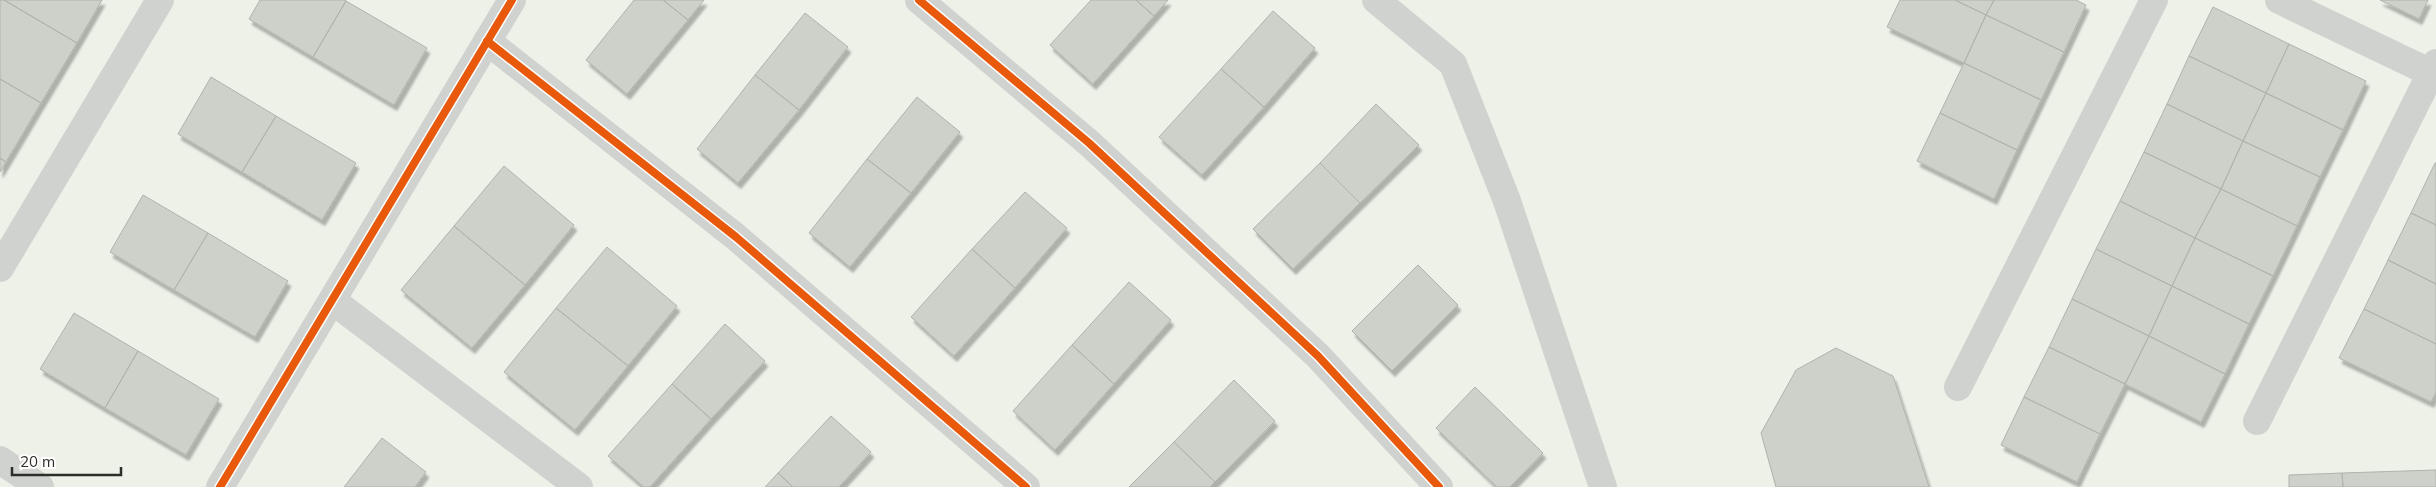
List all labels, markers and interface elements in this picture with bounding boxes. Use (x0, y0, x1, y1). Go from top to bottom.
scale bar (12, 444, 121, 476)
text: 20 m (20, 452, 55, 471)

